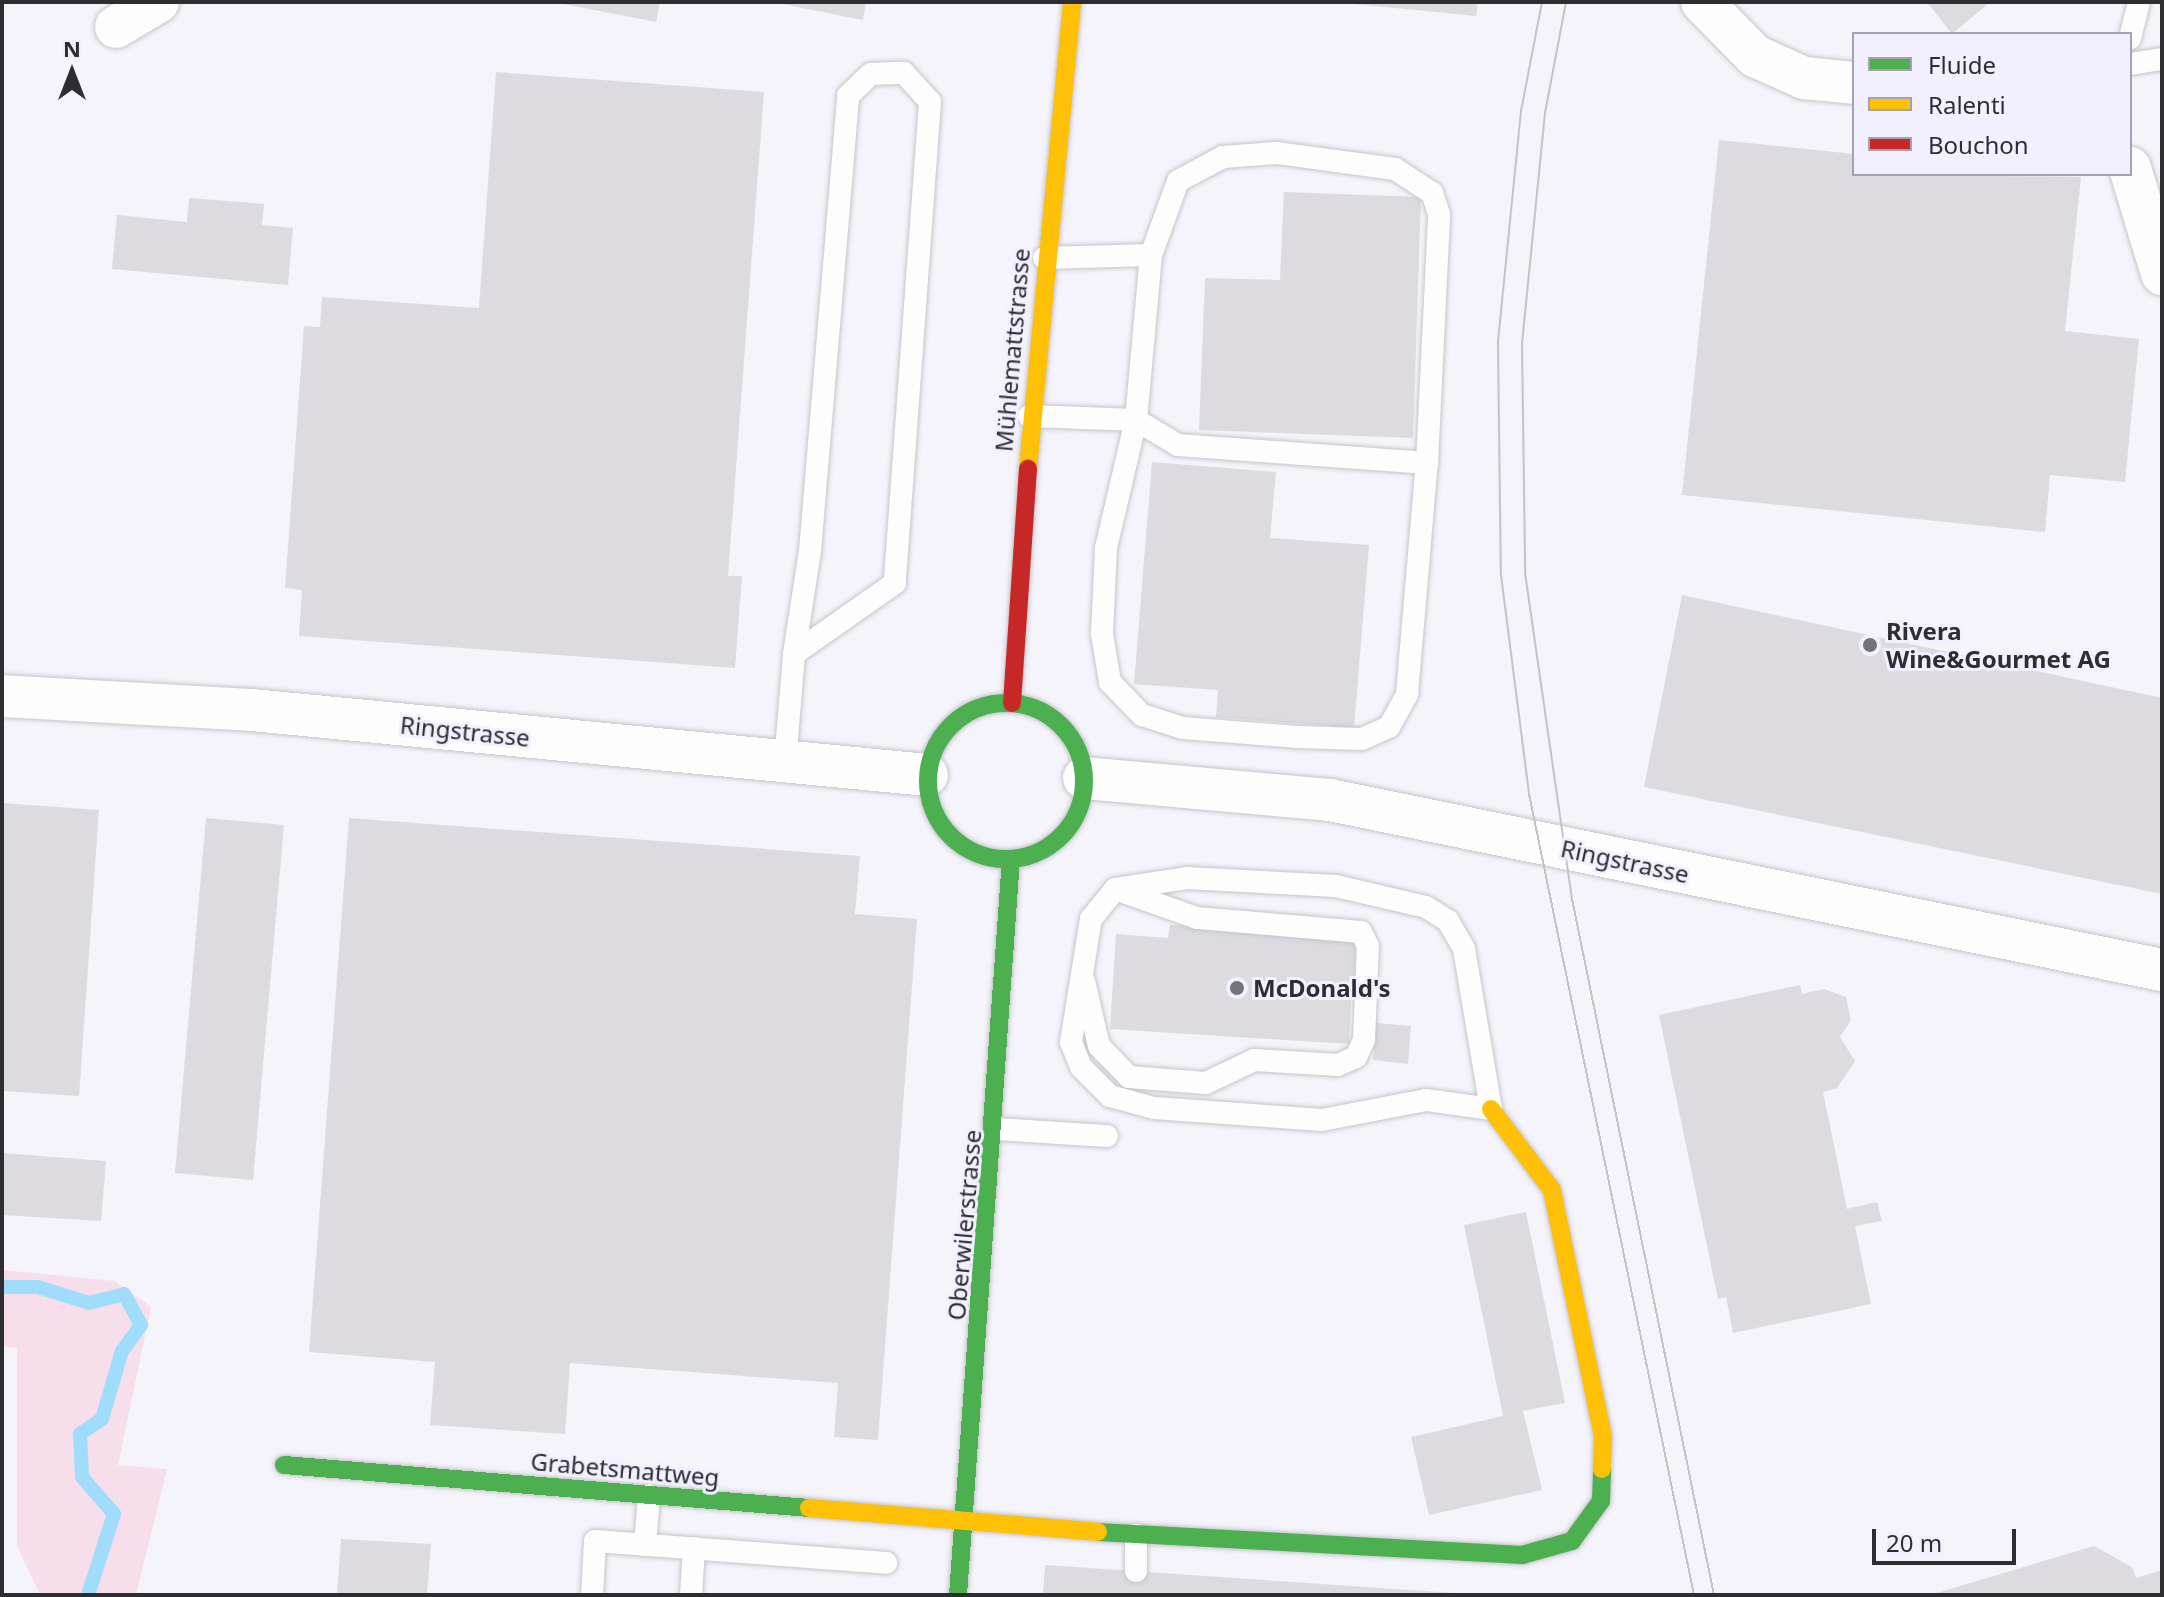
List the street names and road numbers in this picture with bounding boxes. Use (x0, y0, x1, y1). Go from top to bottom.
street label: Mühlemattstrasse (989, 247, 1035, 453)
street label: Ringstrasse (399, 710, 531, 752)
street label: Ringstrasse (1558, 833, 1692, 889)
street label: Oberwilerstrasse (941, 1128, 987, 1322)
street label: Grabetsmattweg (529, 1446, 721, 1492)

